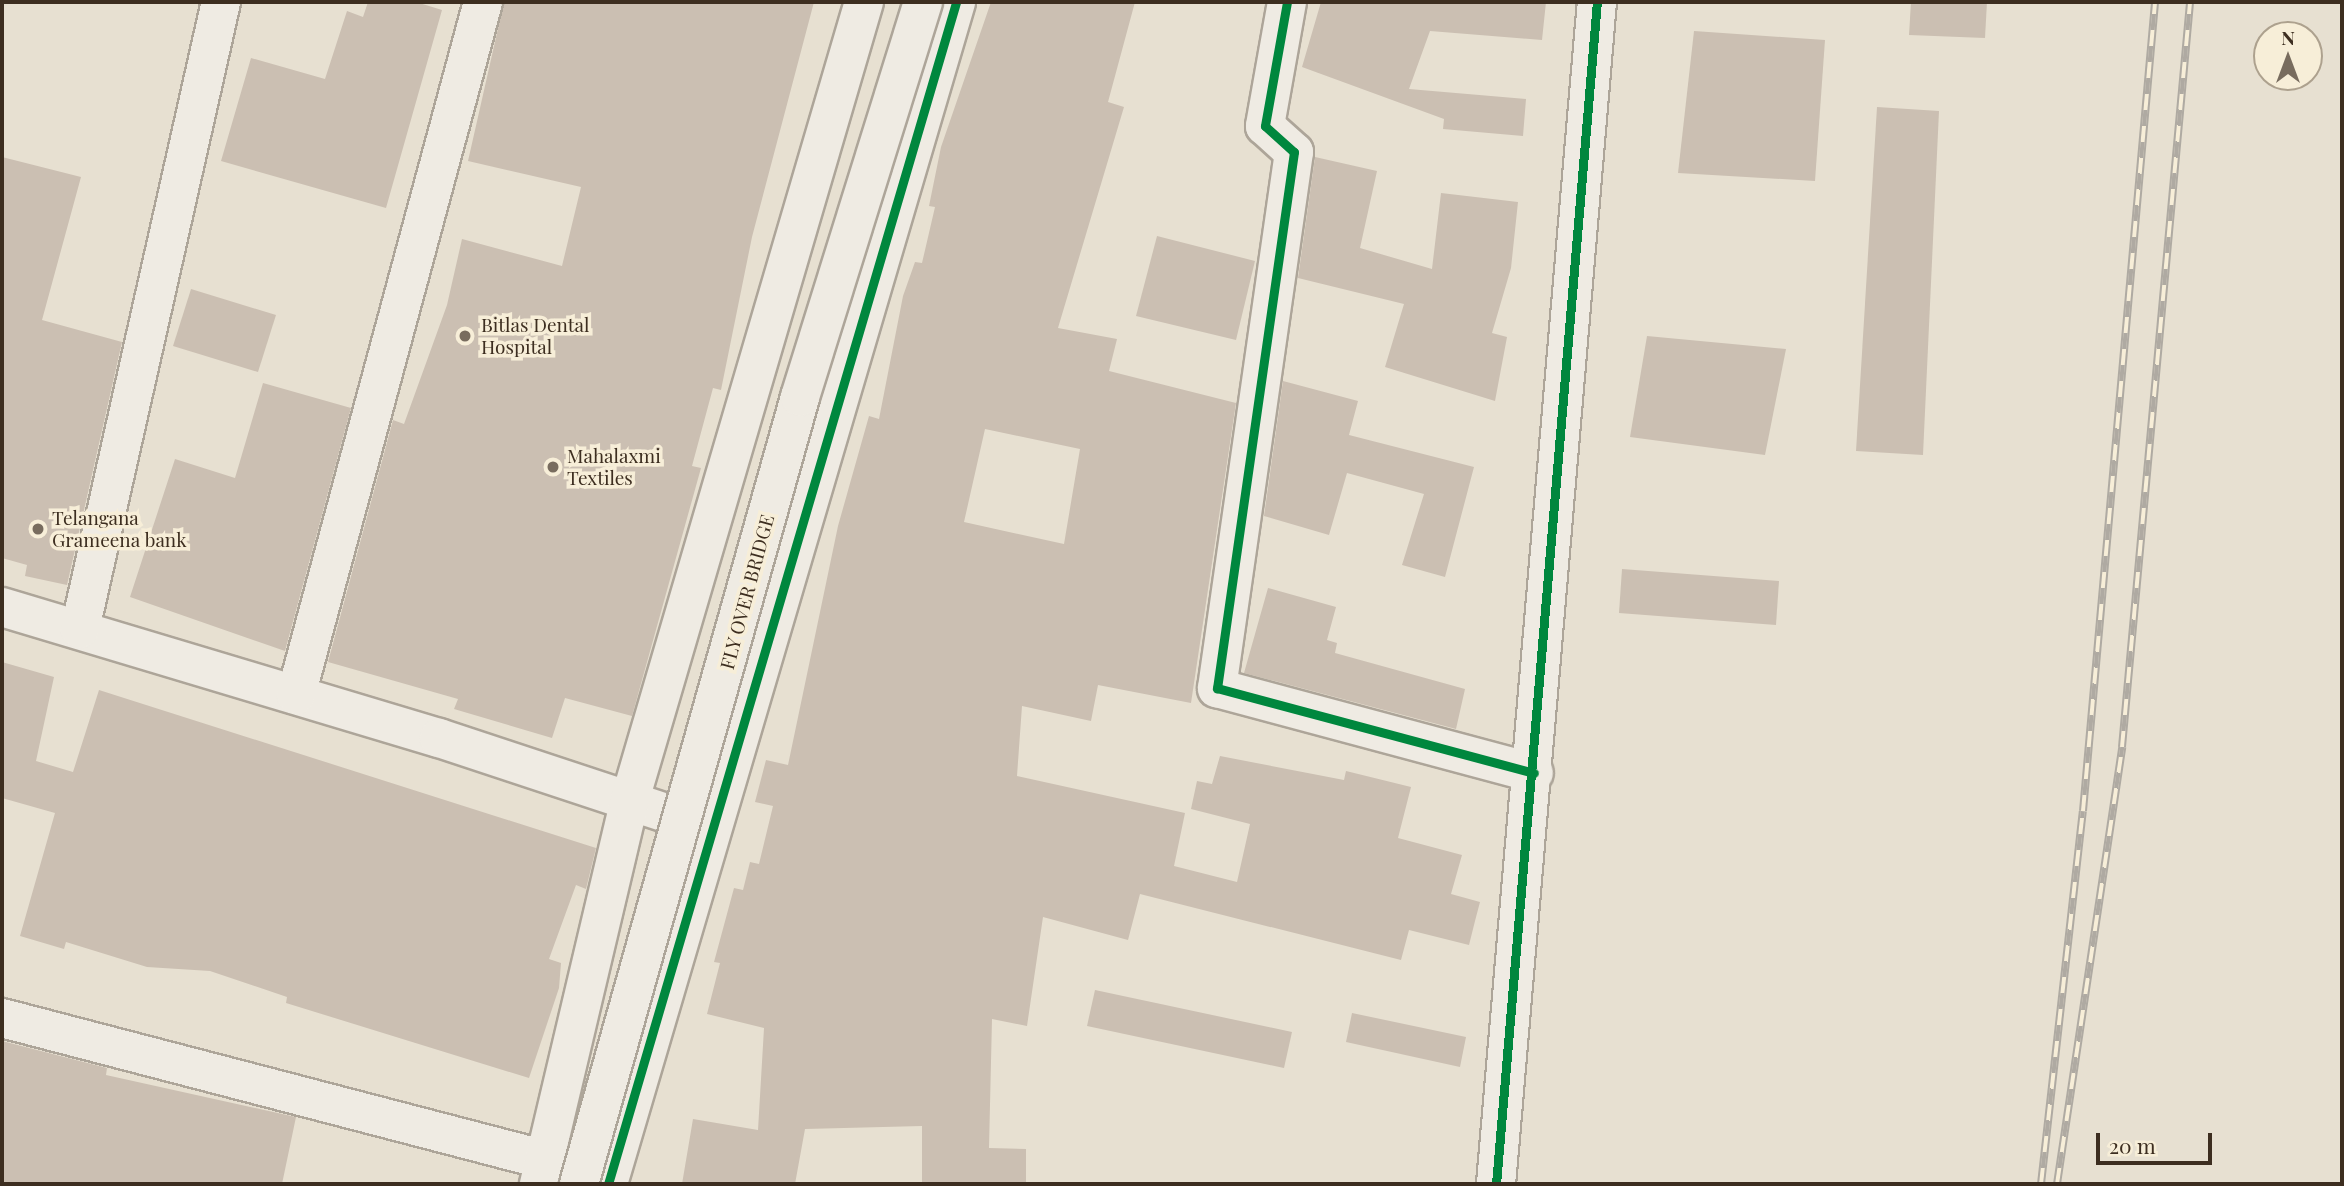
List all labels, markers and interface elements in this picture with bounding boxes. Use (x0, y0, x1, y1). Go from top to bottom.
north arrow (2253, 21, 2323, 91)
text: N (2281, 24, 2295, 50)
place label: Bitlas Dental Hospital (481, 314, 589, 358)
marker: Bitlas Dental Hospital (455, 326, 475, 346)
place label: Mahalaxmi Textiles (567, 445, 661, 489)
marker: Mahalaxmi Textiles (545, 459, 561, 475)
place label: Telangana Grameena bank (52, 507, 187, 551)
street label: FLY OVER BRIDGE (715, 512, 779, 672)
marker: Telangana Grameena bank (30, 521, 46, 537)
scale bar (2099, 1120, 2214, 1164)
text: 20 m (2109, 1131, 2156, 1159)

